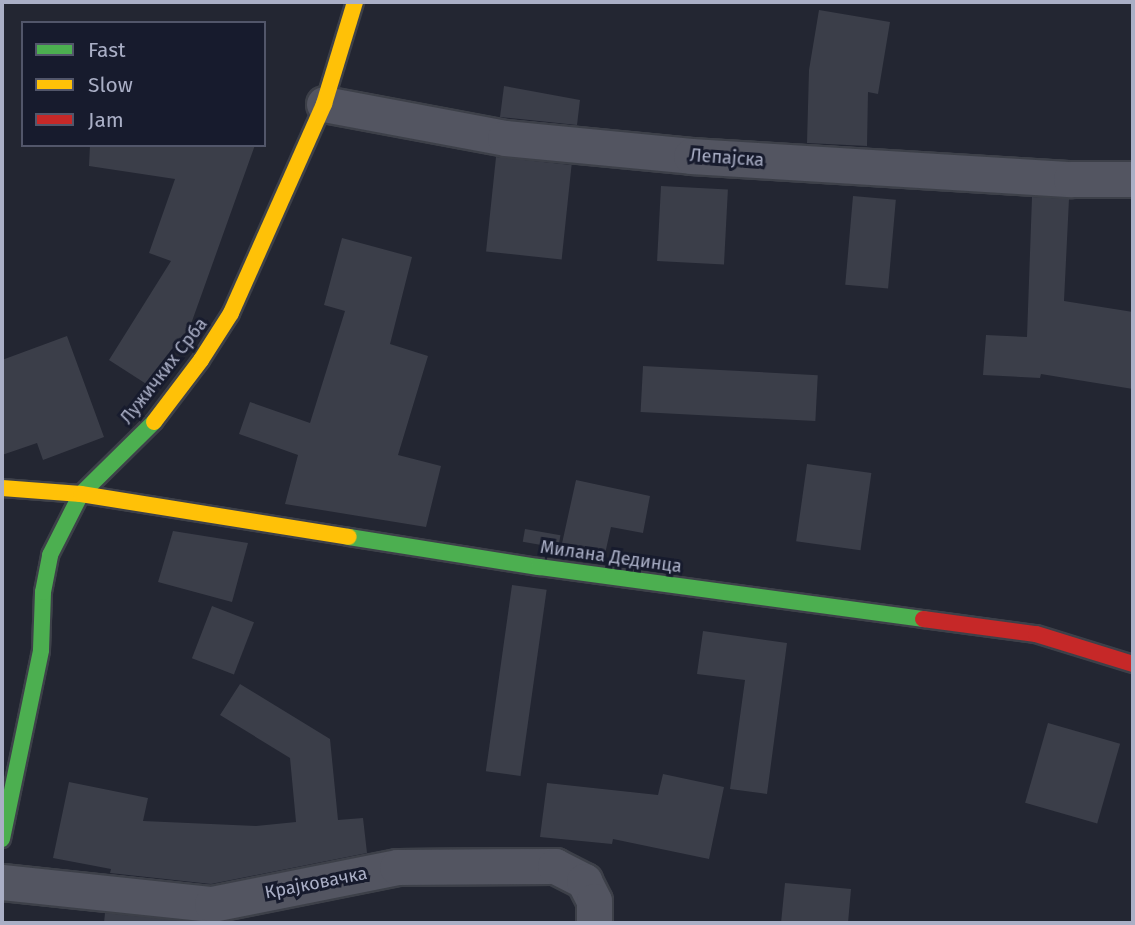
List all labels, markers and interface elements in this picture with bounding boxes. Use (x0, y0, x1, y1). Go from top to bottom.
legend (21, 21, 266, 147)
text: Fast (88, 37, 126, 63)
text: Slow (88, 72, 133, 98)
text: Jam (88, 107, 124, 133)
street label: Лепајска (689, 145, 765, 171)
street label: Лужичких Срба (116, 314, 212, 428)
street label: Милана Дединца (539, 536, 683, 578)
street label: Крајковачка (263, 862, 369, 904)

